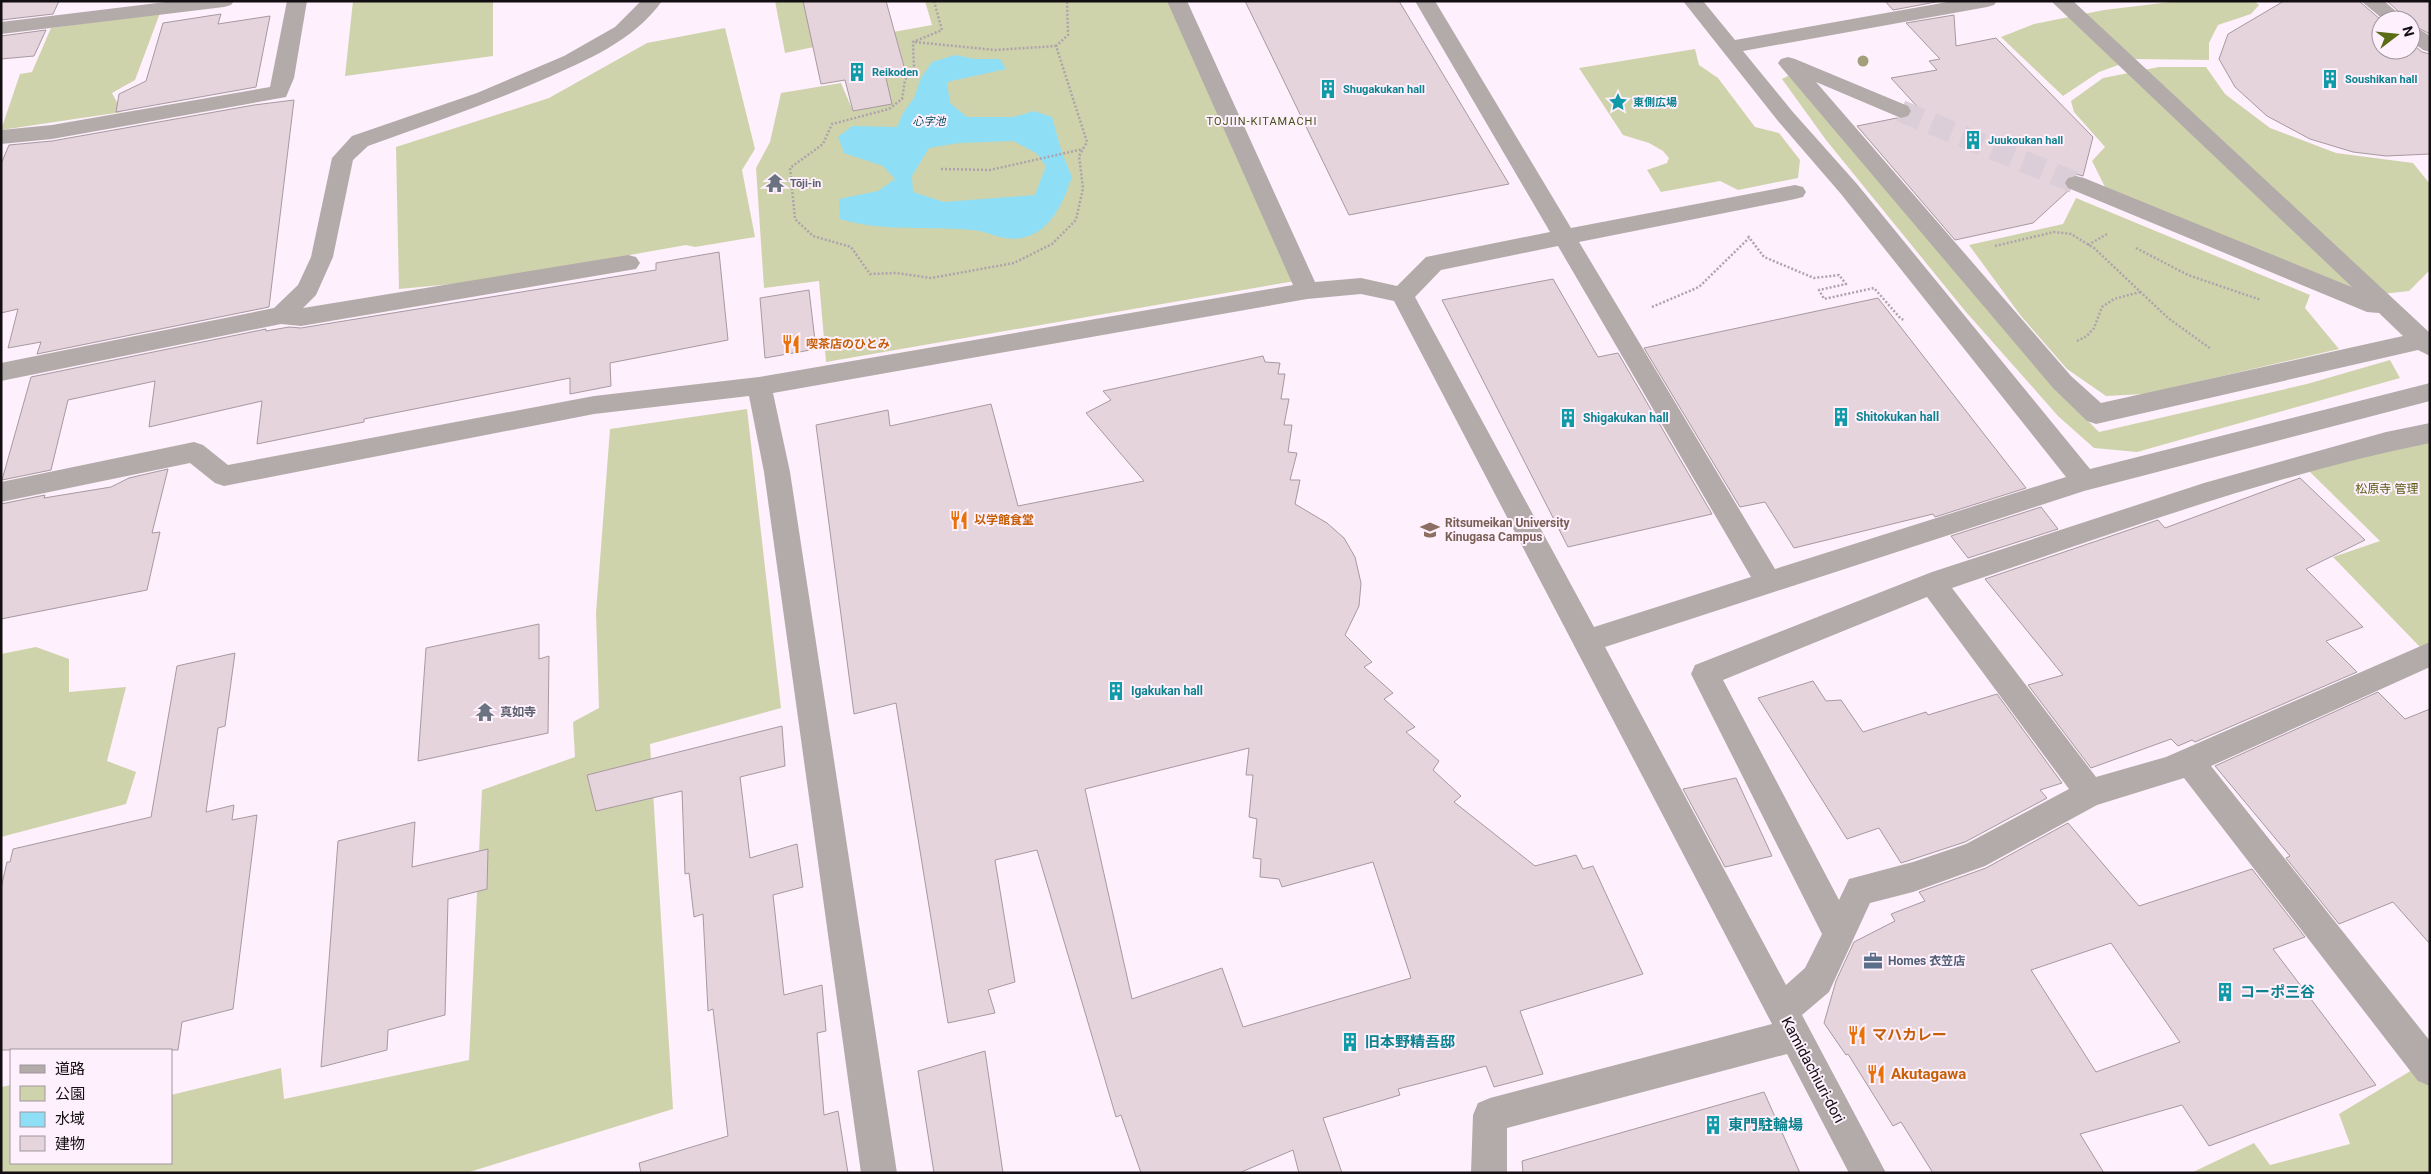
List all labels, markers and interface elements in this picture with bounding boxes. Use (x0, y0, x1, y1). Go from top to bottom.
north arrow (2371, 10, 2421, 60)
text: N (2399, 24, 2418, 38)
building icon: Reikoden (846, 61, 868, 83)
place label: Reikoden (872, 66, 918, 79)
building icon: Soushikan hall (2319, 68, 2341, 90)
place label: Soushikan hall (2345, 73, 2417, 86)
building icon: Shugakukan hall (1317, 78, 1339, 100)
place label: Shugakukan hall (1343, 83, 1425, 96)
place icon: 東側広場 (1607, 91, 1629, 113)
place label: 東側広場 (1633, 96, 1677, 109)
water label: 心字池 (913, 115, 946, 128)
district label: TOJIIN-KITAMACHI (1207, 115, 1317, 128)
building icon: Juukoukan hall (1962, 129, 1984, 151)
place label: Juukoukan hall (1988, 134, 2063, 147)
temple icon: Tōji-in (764, 172, 786, 194)
place label: Tōji-in (790, 177, 821, 190)
restaurant icon: 喫茶店のひとみ (780, 333, 802, 355)
place label: 喫茶店のひとみ (806, 337, 890, 351)
building icon: Shitokukan hall (1830, 406, 1852, 428)
building icon: Shigakukan hall (1557, 407, 1579, 429)
place label: Shitokukan hall (1856, 410, 1939, 424)
place label: Shigakukan hall (1583, 411, 1669, 425)
park label: 松原寺 管理 (2356, 482, 2418, 496)
restaurant icon: 以学館食堂 (948, 509, 970, 531)
place label: 以学館食堂 (974, 513, 1034, 527)
place label: Ritsumeikan University Kinugasa Campus (1445, 516, 1570, 544)
school or university icon: Ritsumeikan University Kinugasa Campus (1419, 519, 1441, 541)
building icon: Igakukan hall (1105, 680, 1127, 702)
place label: Igakukan hall (1131, 684, 1203, 698)
temple icon: 真如寺 (474, 701, 496, 723)
place label: 真如寺 (500, 705, 536, 719)
office icon: Homes 衣笠店 (1862, 950, 1884, 972)
place label: Homes 衣笠店 (1888, 954, 1965, 968)
building icon: コーポ三谷 (2214, 981, 2236, 1003)
place label: コーポ三谷 (2240, 983, 2315, 1001)
street label: Kamidachiuri-dori (1777, 1014, 1849, 1126)
restaurant icon: マハカレー (1846, 1024, 1868, 1046)
place label: マハカレー (1872, 1026, 1947, 1044)
building icon: 旧本野精吾邸 (1339, 1031, 1361, 1053)
place label: 旧本野精吾邸 (1365, 1033, 1455, 1051)
legend (10, 1049, 172, 1164)
text: 道路 (55, 1060, 85, 1078)
restaurant icon: Akutagawa (1865, 1063, 1887, 1085)
place label: Akutagawa (1891, 1065, 1966, 1083)
text: 公園 (55, 1085, 85, 1103)
text: 水域 (55, 1110, 85, 1128)
building icon: 東門駐輪場 (1702, 1114, 1724, 1136)
place label: 東門駐輪場 (1728, 1116, 1803, 1134)
text: 建物 (55, 1135, 85, 1153)

